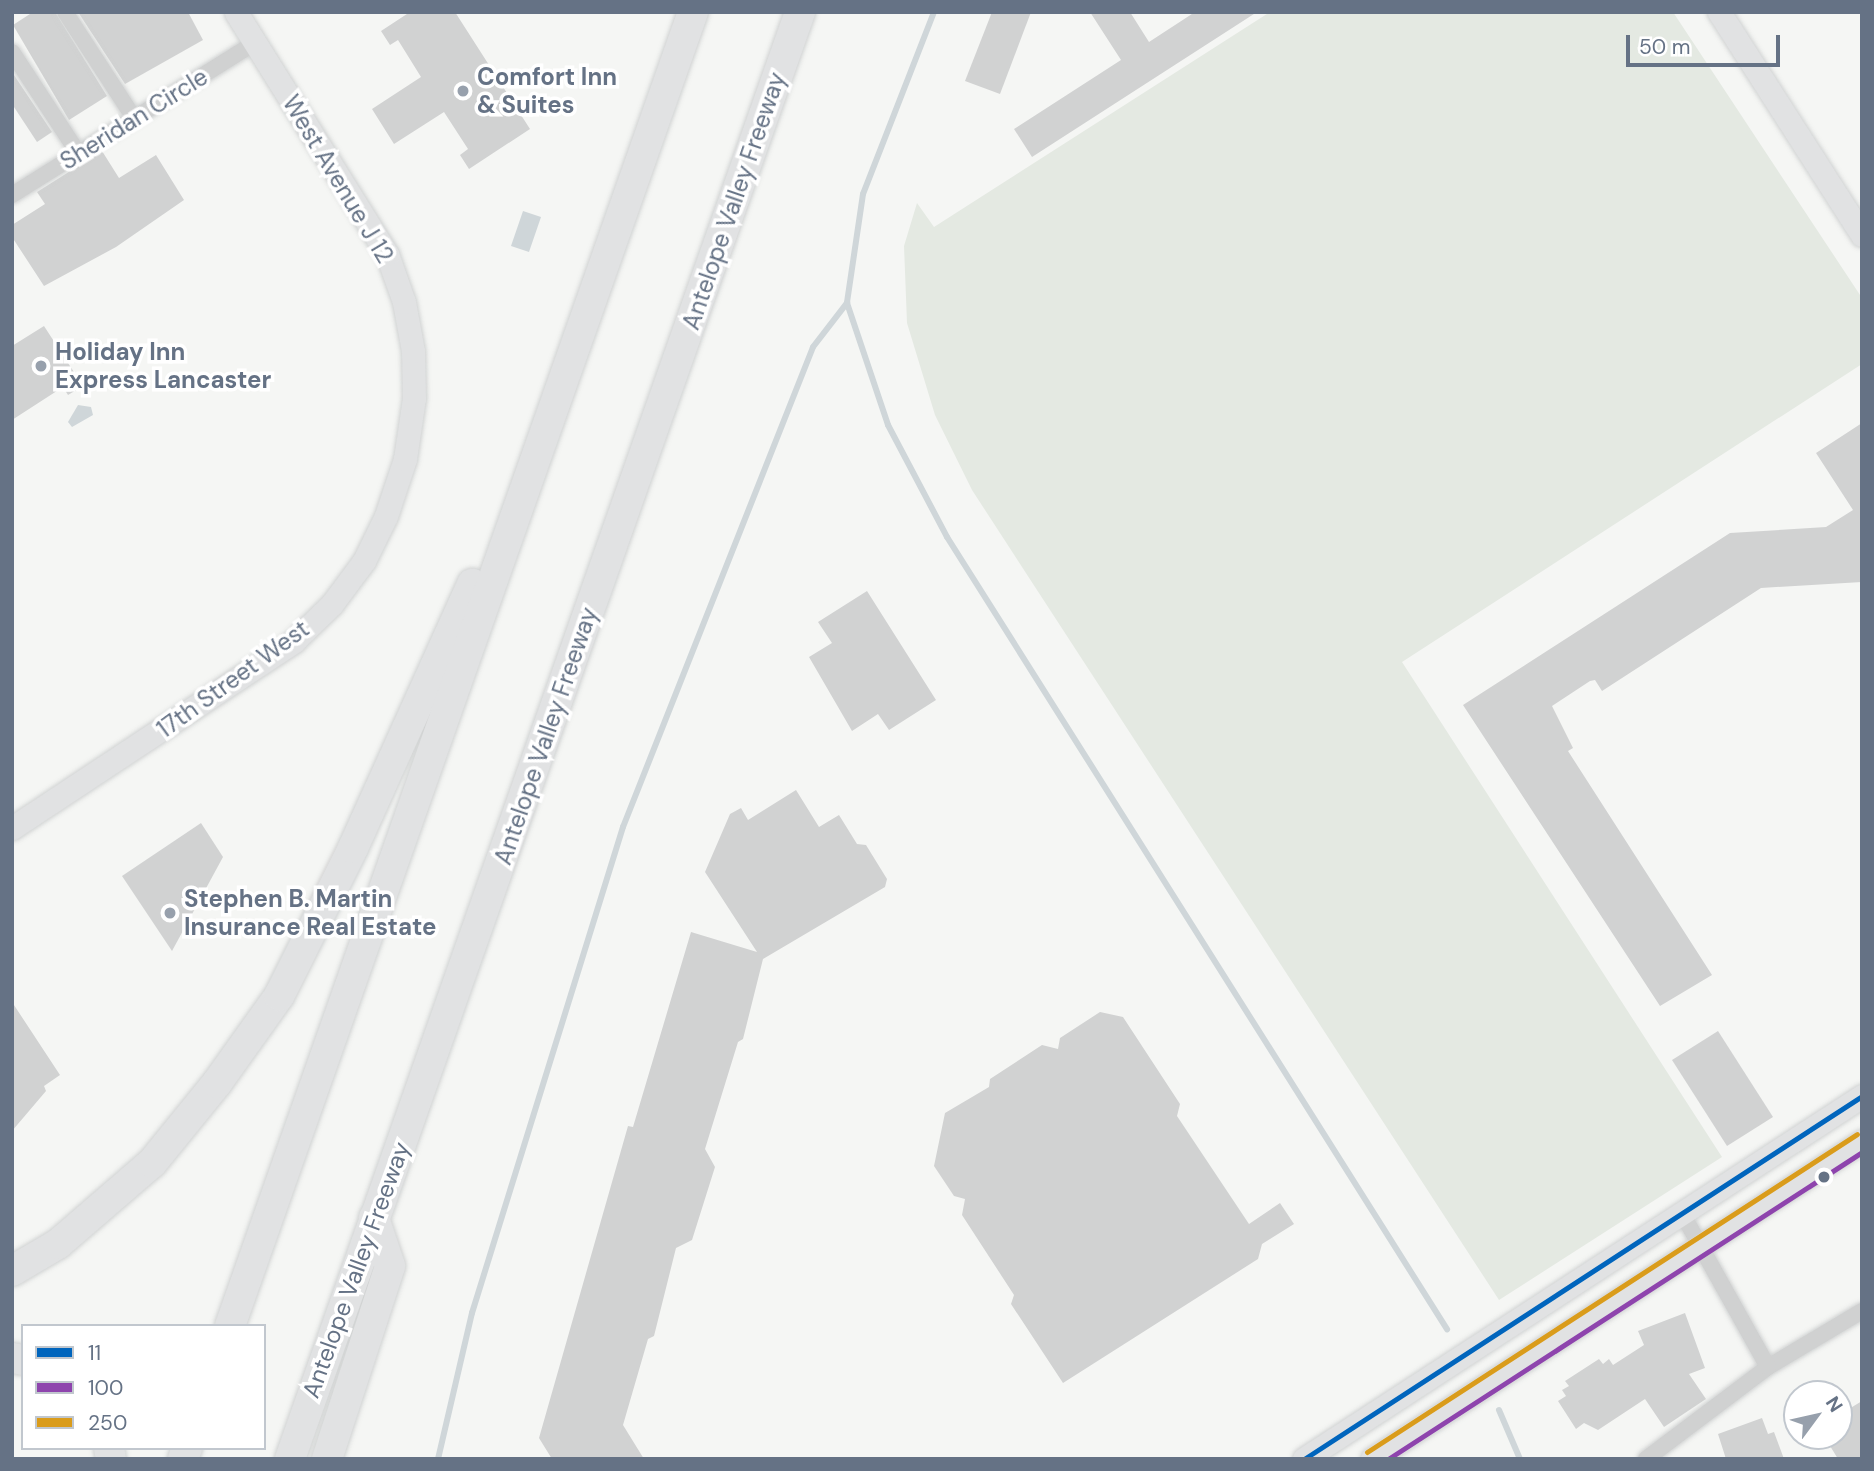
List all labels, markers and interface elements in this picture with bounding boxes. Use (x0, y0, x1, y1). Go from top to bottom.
scale bar (1629, 21, 1783, 65)
text: 50 m (1639, 33, 1690, 61)
street label: Sheridan Circle (55, 62, 213, 176)
place label: Comfort Inn & Suites (477, 63, 617, 119)
street label: Antelope Valley Freeway (676, 68, 792, 334)
marker: Comfort Inn & Suites (455, 83, 471, 99)
street label: West Avenue J 12 (277, 90, 399, 268)
place label: Holiday Inn Express Lancaster (55, 338, 271, 394)
marker: Holiday Inn Express Lancaster (33, 358, 49, 374)
street label: Antelope Valley Freeway (488, 603, 604, 869)
street label: 17th Street West (151, 614, 315, 744)
place label: Stephen B. Martin Insurance Real Estate (184, 885, 436, 941)
marker: Stephen B. Martin Insurance Real Estate (162, 905, 178, 921)
street label: Antelope Valley Freeway (296, 1138, 416, 1402)
unlabelled marker (1817, 1170, 1831, 1184)
legend (21, 1324, 266, 1450)
text: 11 (88, 1339, 101, 1367)
text: 100 (88, 1374, 123, 1402)
north arrow (1783, 1380, 1853, 1450)
text: N (1820, 1392, 1849, 1417)
text: 250 (88, 1409, 127, 1437)

